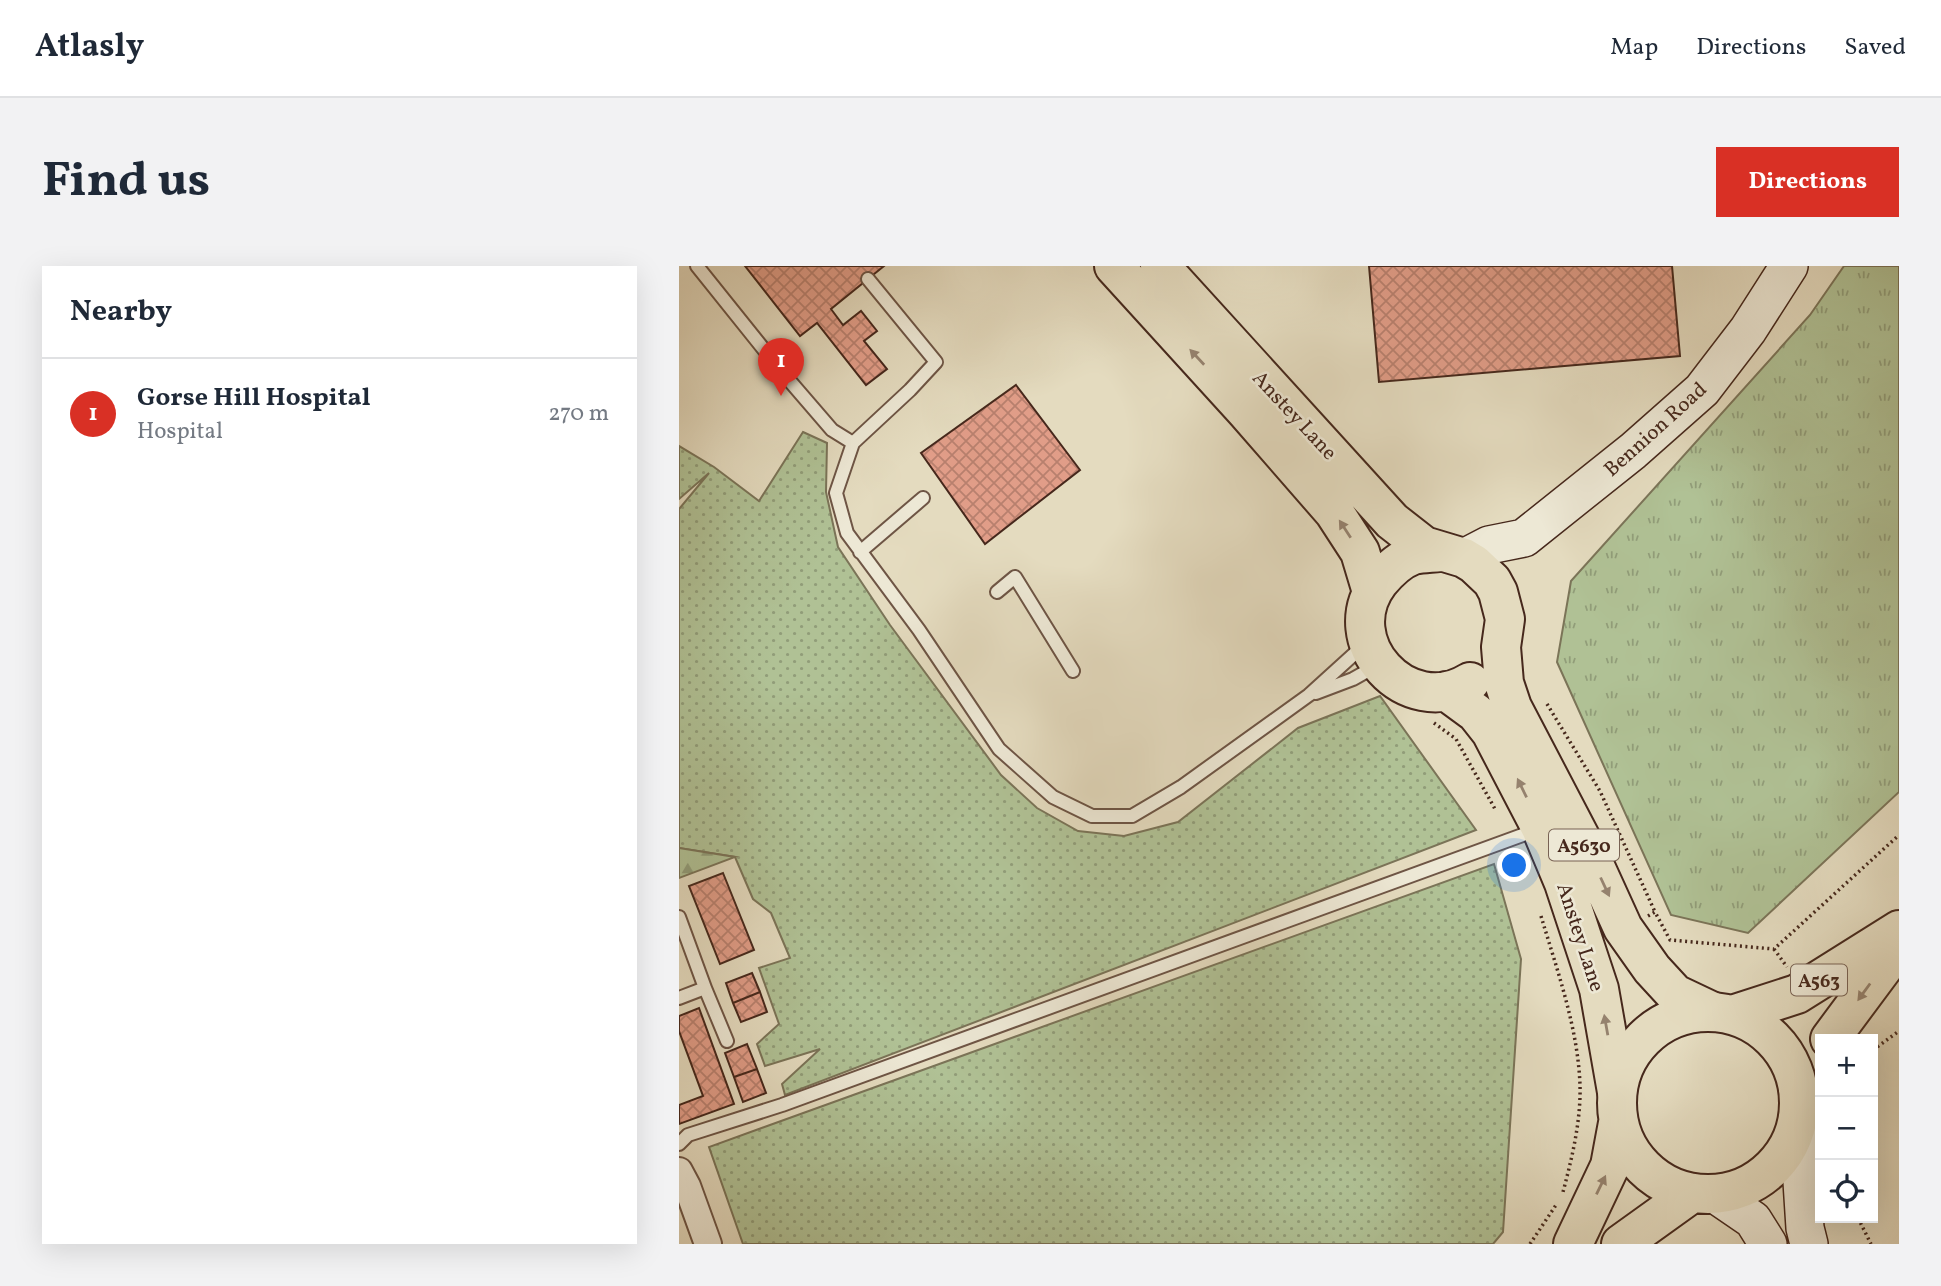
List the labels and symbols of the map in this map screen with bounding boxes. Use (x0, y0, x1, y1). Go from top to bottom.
pin: 1 (758, 338, 804, 396)
one-way arrow (1189, 348, 1205, 366)
street label: Anstey Lane (1245, 365, 1343, 467)
street label: Bennion Road (1598, 376, 1714, 484)
one-way arrow (1339, 520, 1352, 539)
one-way arrow (1516, 778, 1527, 798)
road number: A5630 (1549, 830, 1619, 860)
your location (1497, 848, 1531, 882)
one-way arrow (1599, 877, 1611, 897)
street label: Anstey Lane (1548, 879, 1611, 996)
road number: A563 (1791, 964, 1847, 996)
one-way arrow (1857, 983, 1871, 1001)
one-way arrow (1600, 1014, 1611, 1036)
one-way arrow (1595, 1175, 1607, 1195)

